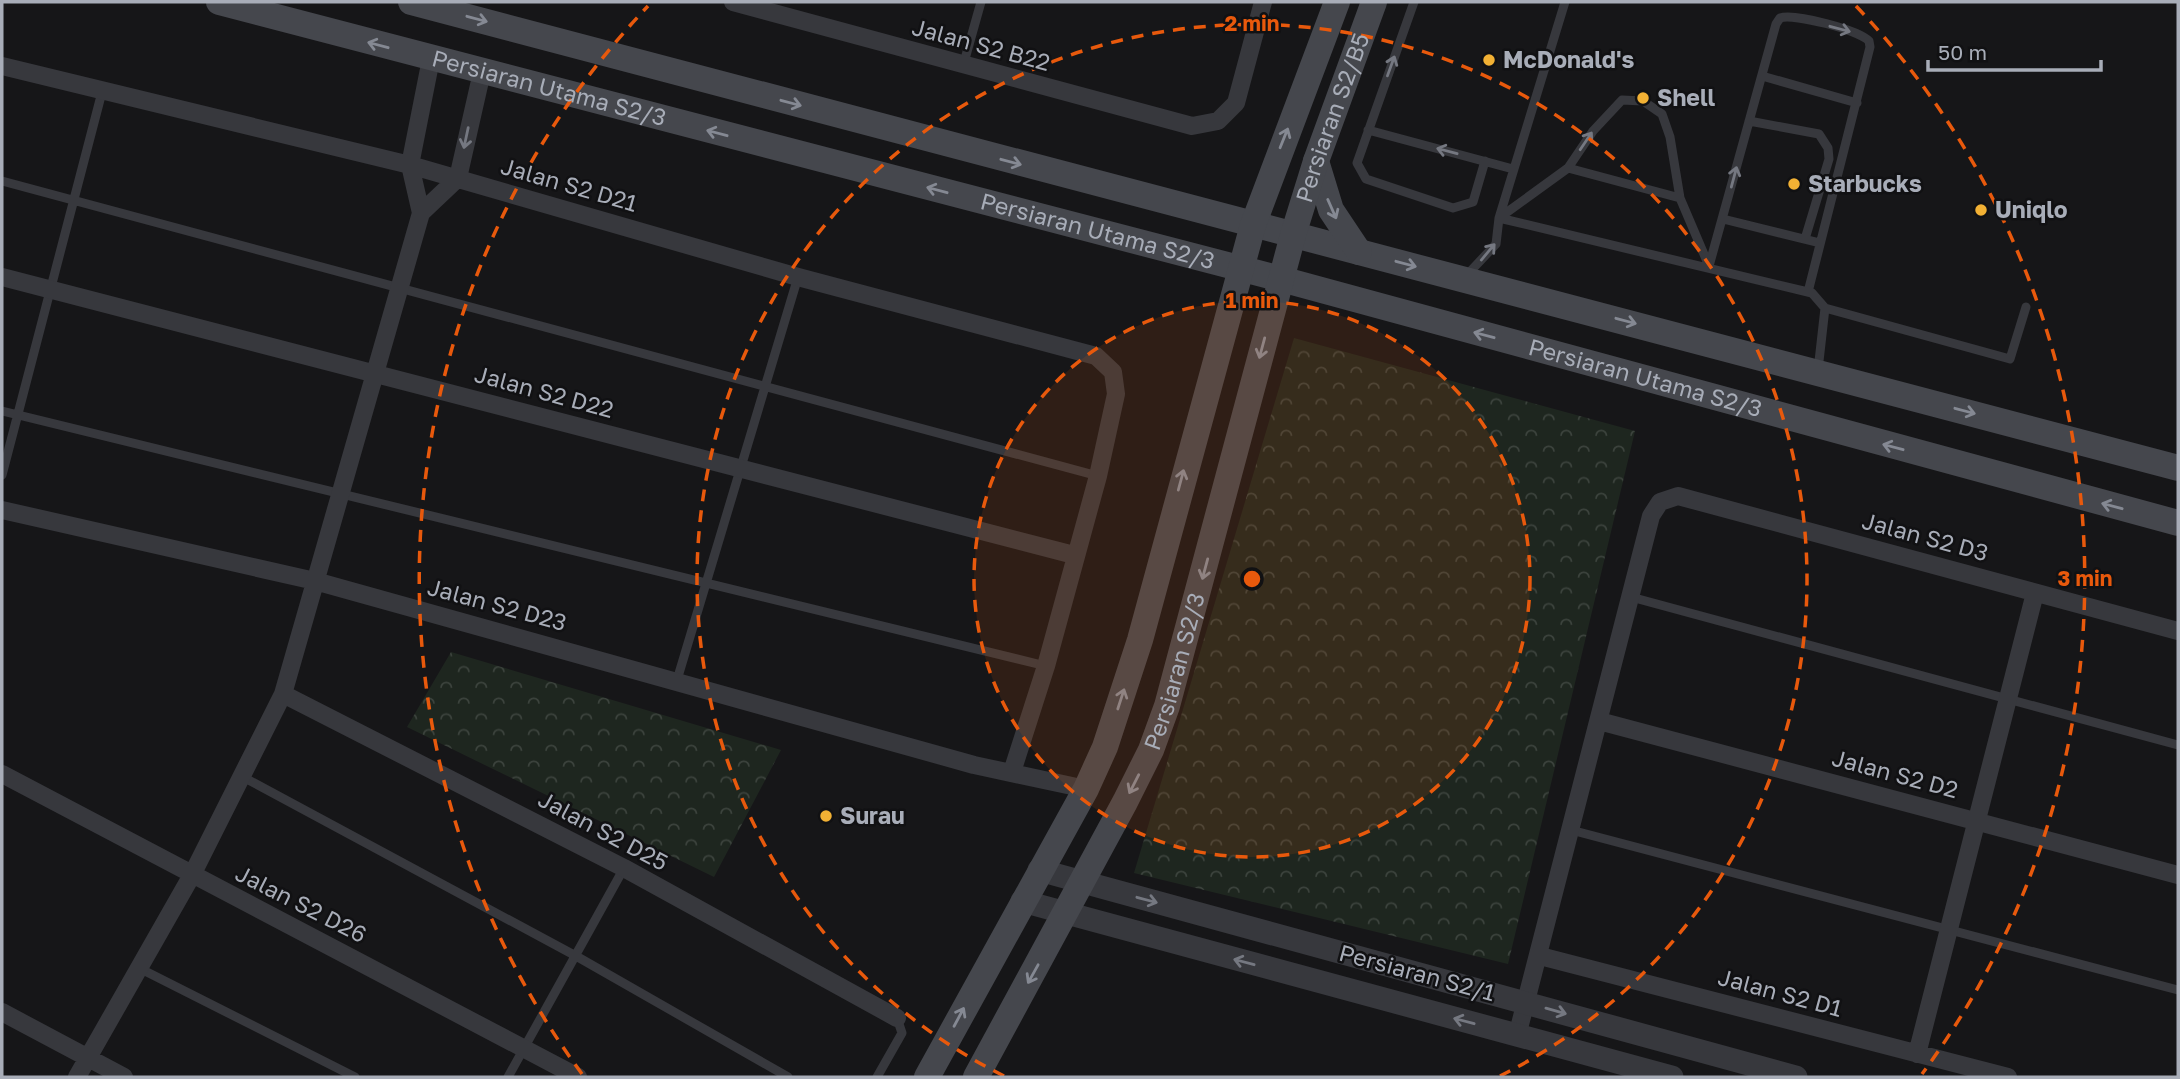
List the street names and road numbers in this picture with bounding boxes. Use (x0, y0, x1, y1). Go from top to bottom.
street label: Jalan S2 B22 (909, 12, 1053, 76)
street label: Persiaran S2/B5 (1289, 29, 1375, 206)
street label: Persiaran Utama S2/3 (429, 43, 669, 131)
street label: Jalan S2 D21 (498, 151, 641, 217)
street label: Persiaran Utama S2/3 (978, 186, 1218, 274)
street label: Persiaran Utama S2/3 (1526, 332, 1765, 422)
street label: Jalan S2 D22 (472, 359, 617, 423)
street label: Jalan S2 D3 (1859, 506, 1991, 566)
street label: Jalan S2 D23 (425, 572, 570, 636)
street label: Persiaran S2/3 (1137, 589, 1210, 754)
street label: Jalan S2 D2 (1829, 743, 1961, 803)
street label: Jalan S2 D25 (534, 784, 673, 876)
street label: Jalan S2 D26 (231, 858, 372, 948)
street label: Persiaran S2/1 (1336, 938, 1498, 1006)
street label: Jalan S2 D1 (1715, 962, 1845, 1022)

